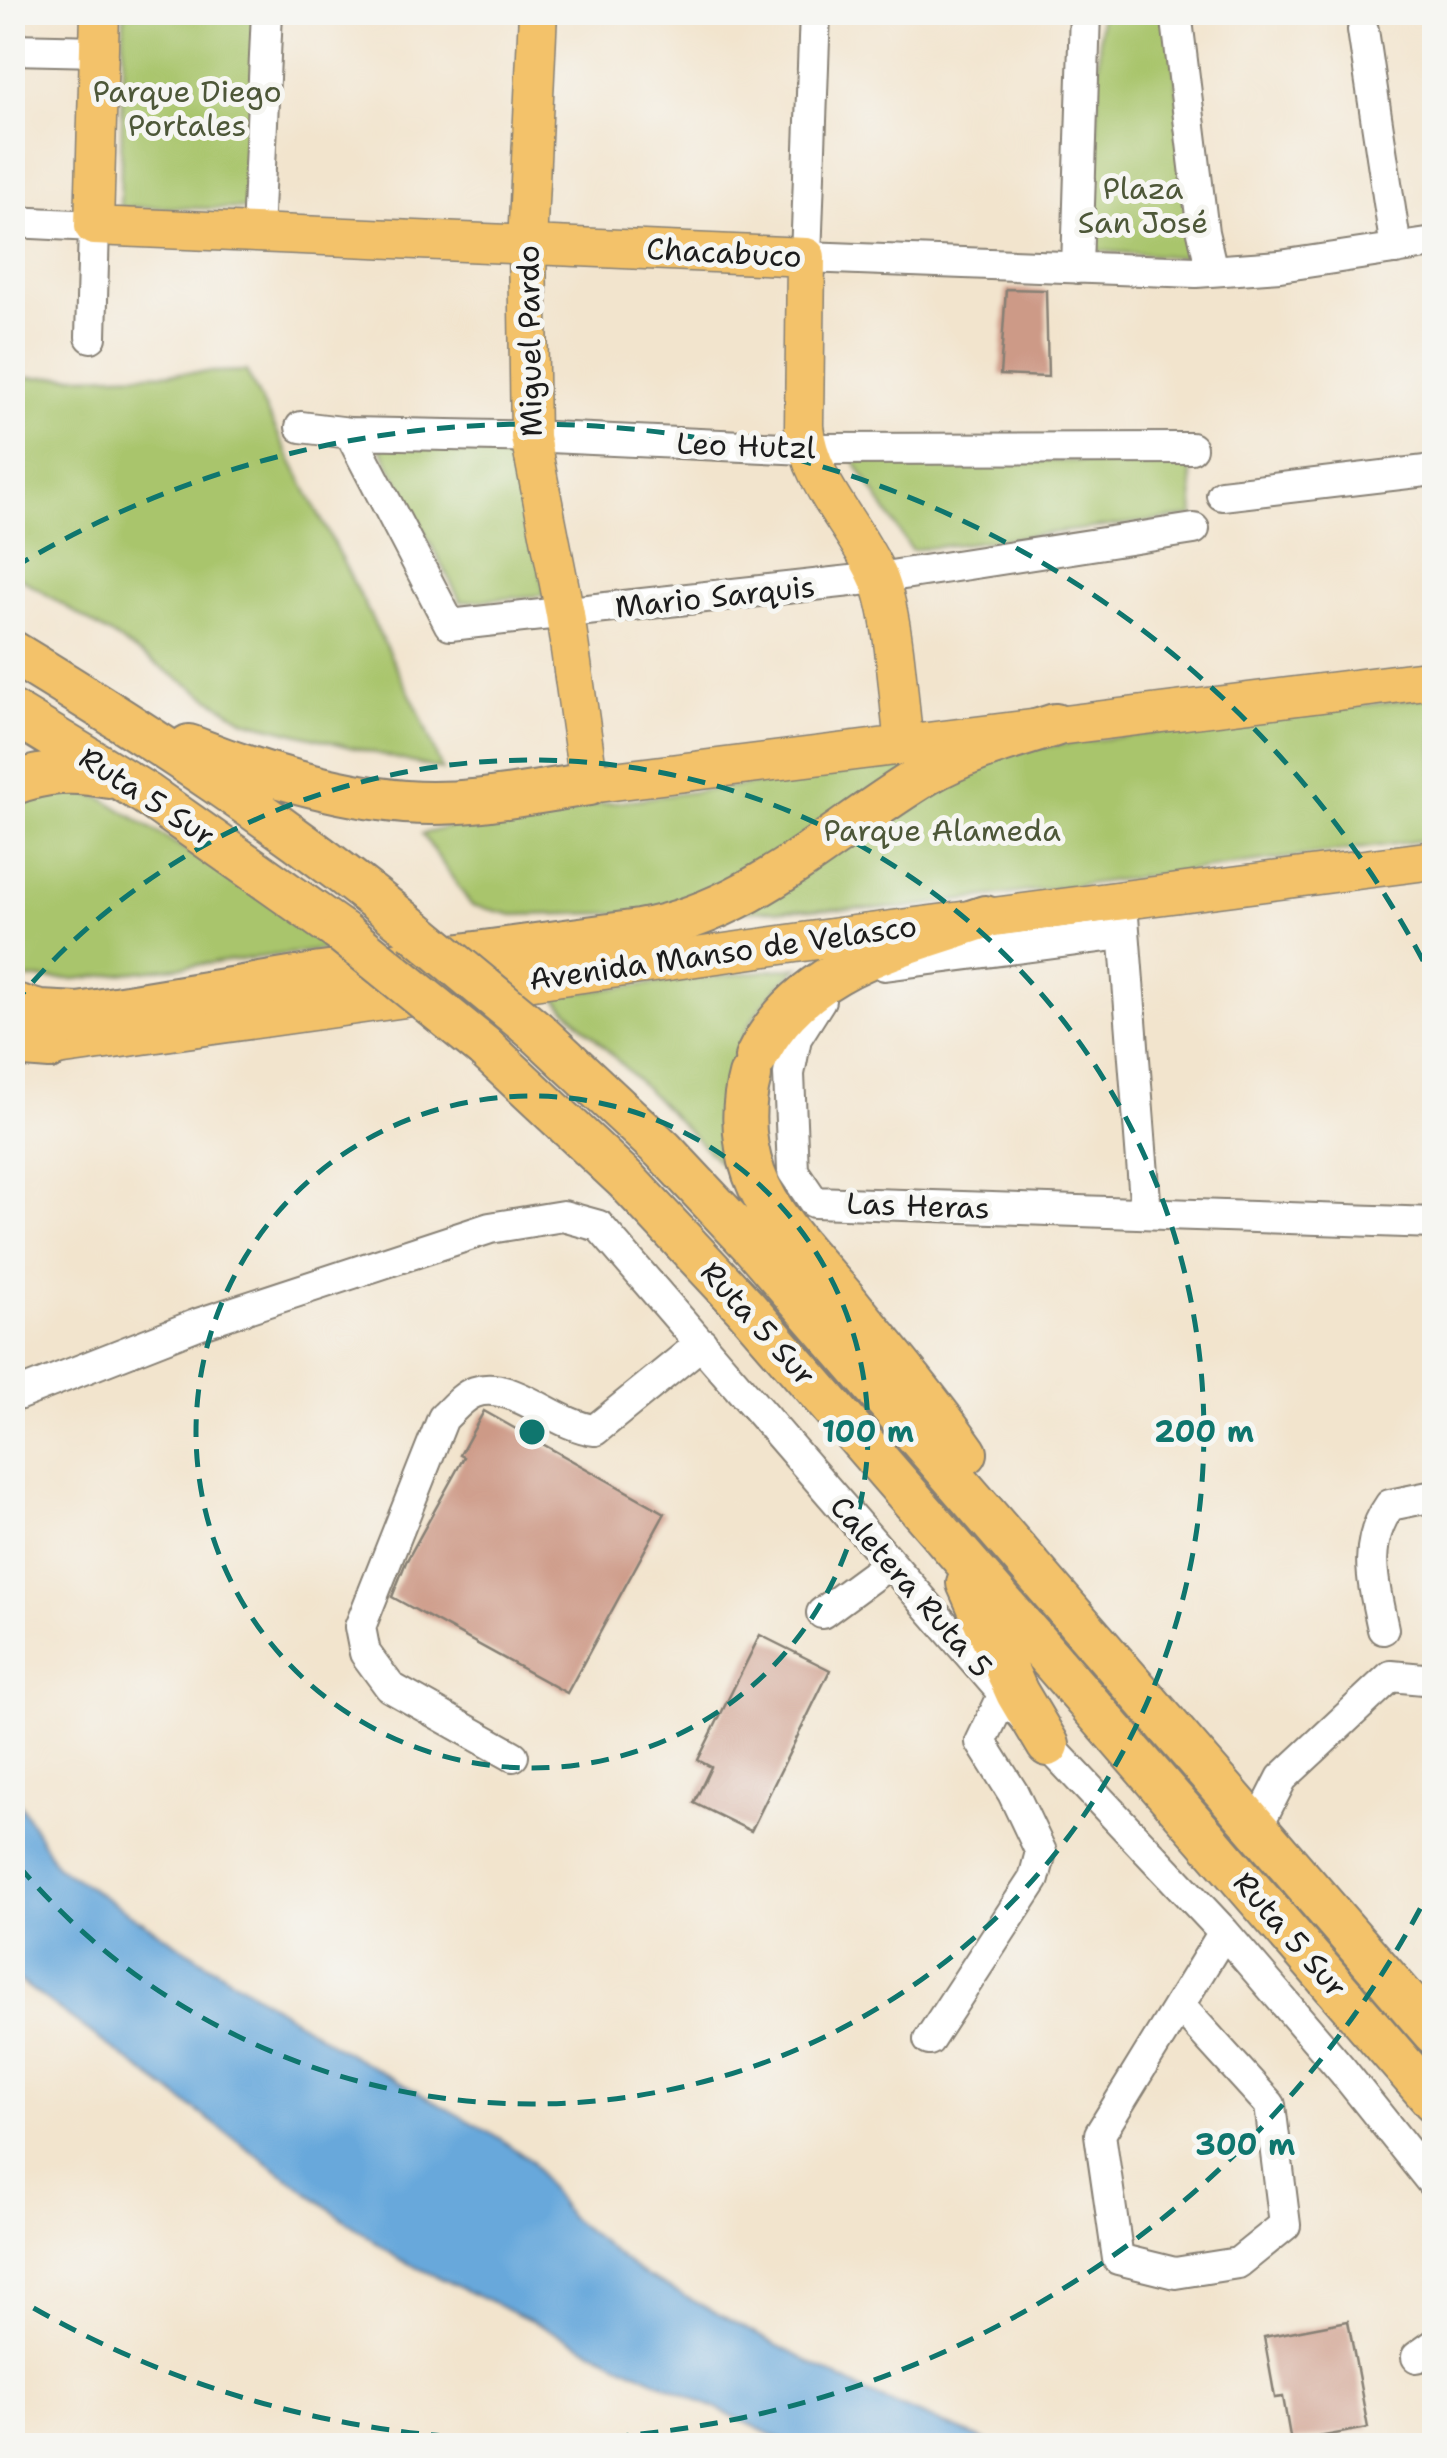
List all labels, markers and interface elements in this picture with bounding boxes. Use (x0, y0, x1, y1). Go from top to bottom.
park label: Parque Diego Portales (92, 71, 282, 146)
park label: Plaza San José (1078, 168, 1208, 243)
street label: Chacabuco (645, 228, 803, 277)
street label: Miguel Pardo (507, 245, 552, 437)
street label: Leo Hutzl (676, 423, 816, 468)
street label: Mario Sarquis (613, 566, 817, 627)
street label: Ruta 5 Sur (71, 737, 223, 856)
park label: Parque Alameda (823, 810, 1061, 851)
street label: Avenida Manso de Velasco (526, 905, 919, 1000)
street label: Las Heras (846, 1183, 990, 1228)
street label: Ruta 5 Sur (691, 1253, 825, 1395)
text: 100 m (822, 1411, 914, 1452)
text: 200 m (1154, 1411, 1254, 1452)
centre of rings (514, 1414, 550, 1450)
street label: Caletera Ruta 5 (821, 1487, 1002, 1686)
street label: Ruta 5 Sur (1224, 1863, 1356, 2006)
text: 300 m (1195, 2124, 1295, 2165)

